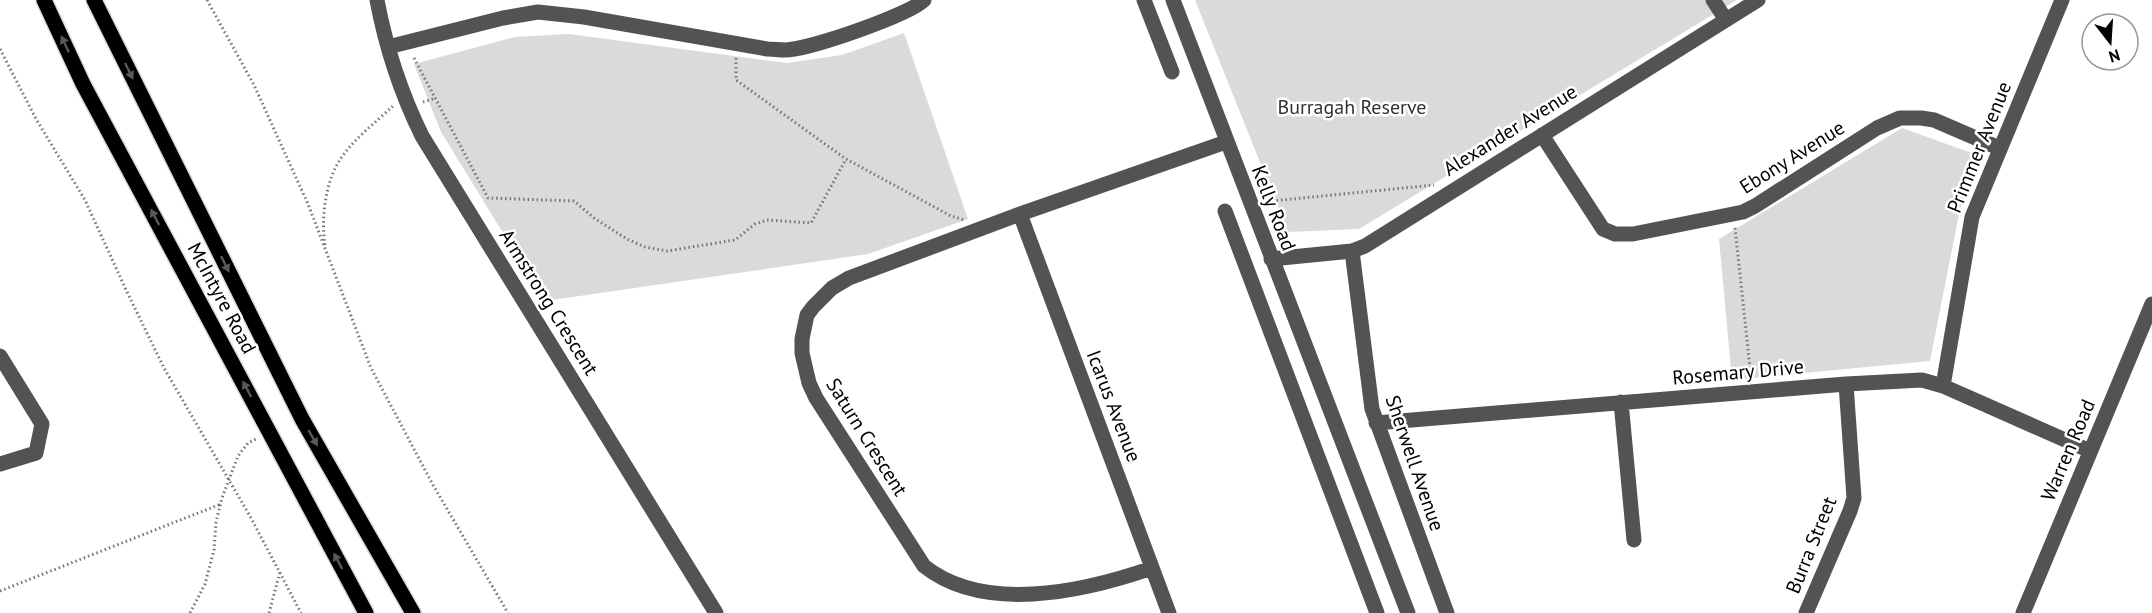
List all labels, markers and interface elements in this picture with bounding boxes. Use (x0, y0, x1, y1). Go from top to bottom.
north arrow (2080, 12, 2140, 72)
one-way arrow (61, 36, 70, 53)
text: N (2106, 45, 2122, 67)
one-way arrow (124, 63, 134, 80)
street label: Alexander Avenue (1438, 78, 1582, 182)
street label: Primmer Avenue (1941, 78, 2017, 216)
park label: Burragah Reserve (1278, 94, 1426, 120)
street label: Ebony Avenue (1735, 114, 1849, 200)
street label: Kelly Road (1246, 162, 1302, 254)
one-way arrow (150, 209, 160, 226)
street label: Armstrong Crescent (494, 224, 604, 380)
street label: McIntyre Road (182, 238, 262, 358)
one-way arrow (221, 256, 230, 273)
street label: Icarus Avenue (1081, 346, 1147, 466)
street label: Rosemary Drive (1671, 353, 1805, 391)
street label: Saturn Crescent (820, 373, 914, 501)
one-way arrow (242, 381, 252, 398)
street label: Sherwell Avenue (1380, 392, 1450, 534)
street label: Warren Road (2035, 395, 2101, 505)
one-way arrow (308, 430, 318, 447)
street label: Burra Street (1780, 492, 1842, 597)
one-way arrow (334, 553, 343, 570)

